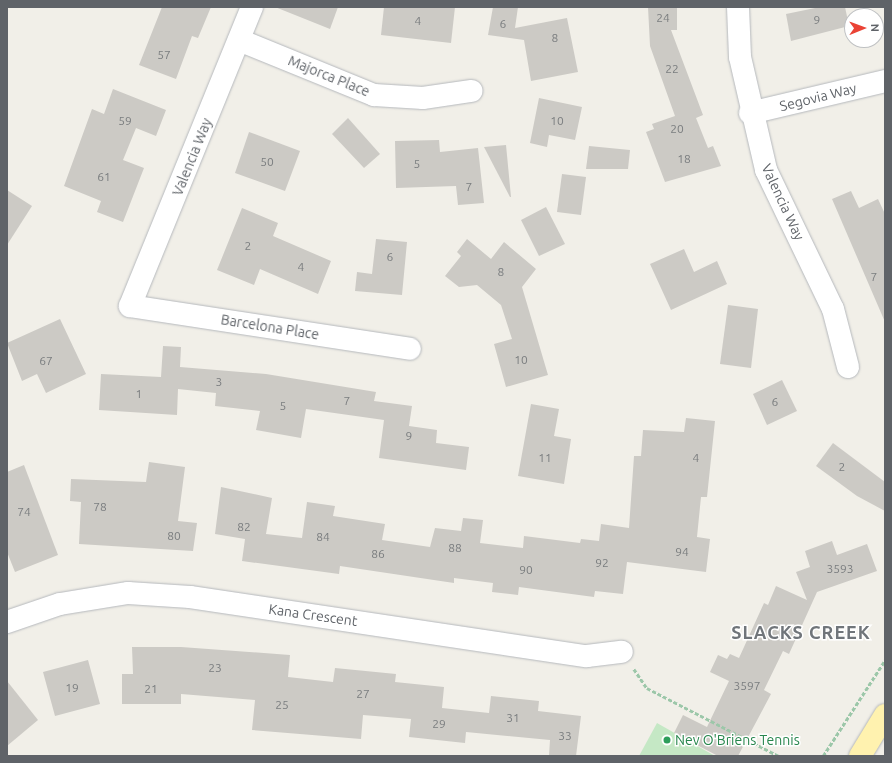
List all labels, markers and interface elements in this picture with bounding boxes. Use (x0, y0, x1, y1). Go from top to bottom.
north arrow (844, 8, 884, 48)
house number: 24 (656, 11, 670, 25)
house number: 9 (814, 13, 820, 27)
house number: 4 (415, 14, 421, 28)
house number: 6 (500, 17, 506, 31)
text: N (869, 24, 881, 32)
house number: 8 (552, 31, 558, 45)
house number: 57 (157, 48, 171, 62)
street label: Majorca Place (286, 52, 372, 100)
house number: 22 (665, 62, 679, 76)
street label: Segovia Way (778, 79, 858, 115)
house number: 59 (118, 114, 132, 128)
house number: 10 (550, 114, 564, 128)
street label: Valencia Way (169, 116, 215, 198)
house number: 20 (670, 122, 684, 136)
house number: 18 (677, 152, 691, 166)
house number: 50 (260, 155, 274, 169)
house number: 5 (414, 157, 420, 171)
street label: Valencia Way (758, 161, 808, 243)
house number: 61 (97, 170, 111, 184)
house number: 7 (466, 180, 472, 194)
house number: 2 (245, 239, 251, 253)
house number: 6 (387, 250, 393, 264)
house number: 4 (298, 260, 304, 274)
house number: 8 (498, 265, 504, 279)
house number: 7 (871, 270, 877, 284)
street label: Barcelona Place (220, 311, 320, 343)
house number: 10 (514, 353, 528, 367)
house number: 67 (39, 354, 53, 368)
house number: 3 (216, 375, 222, 389)
house number: 1 (136, 387, 142, 401)
house number: 7 (344, 394, 350, 408)
house number: 6 (772, 395, 778, 409)
house number: 5 (280, 399, 286, 413)
house number: 9 (406, 429, 412, 443)
house number: 11 (538, 451, 552, 465)
house number: 4 (693, 451, 699, 465)
house number: 2 (839, 460, 845, 474)
house number: 78 (93, 500, 107, 514)
house number: 74 (17, 505, 31, 519)
house number: 82 (237, 520, 251, 534)
house number: 80 (167, 529, 181, 543)
house number: 84 (316, 530, 330, 544)
house number: 88 (448, 541, 462, 555)
house number: 94 (675, 545, 689, 559)
house number: 86 (371, 547, 385, 561)
house number: 92 (595, 556, 609, 570)
house number: 3593 (826, 562, 854, 576)
house number: 90 (519, 563, 533, 577)
street label: Kana Crescent (268, 600, 358, 630)
district label: SLACKS CREEK (731, 621, 871, 643)
house number: 23 (208, 661, 222, 675)
house number: 3597 (733, 679, 761, 693)
house number: 19 (65, 681, 79, 695)
house number: 21 (144, 682, 158, 696)
house number: 27 (356, 687, 370, 701)
house number: 25 (275, 698, 289, 712)
house number: 31 (506, 711, 520, 725)
house number: 29 (432, 717, 446, 731)
house number: 33 (558, 729, 572, 743)
place label: Nev O'Briens Tennis (675, 732, 800, 748)
marker: Nev O'Briens Tennis (662, 735, 672, 745)

